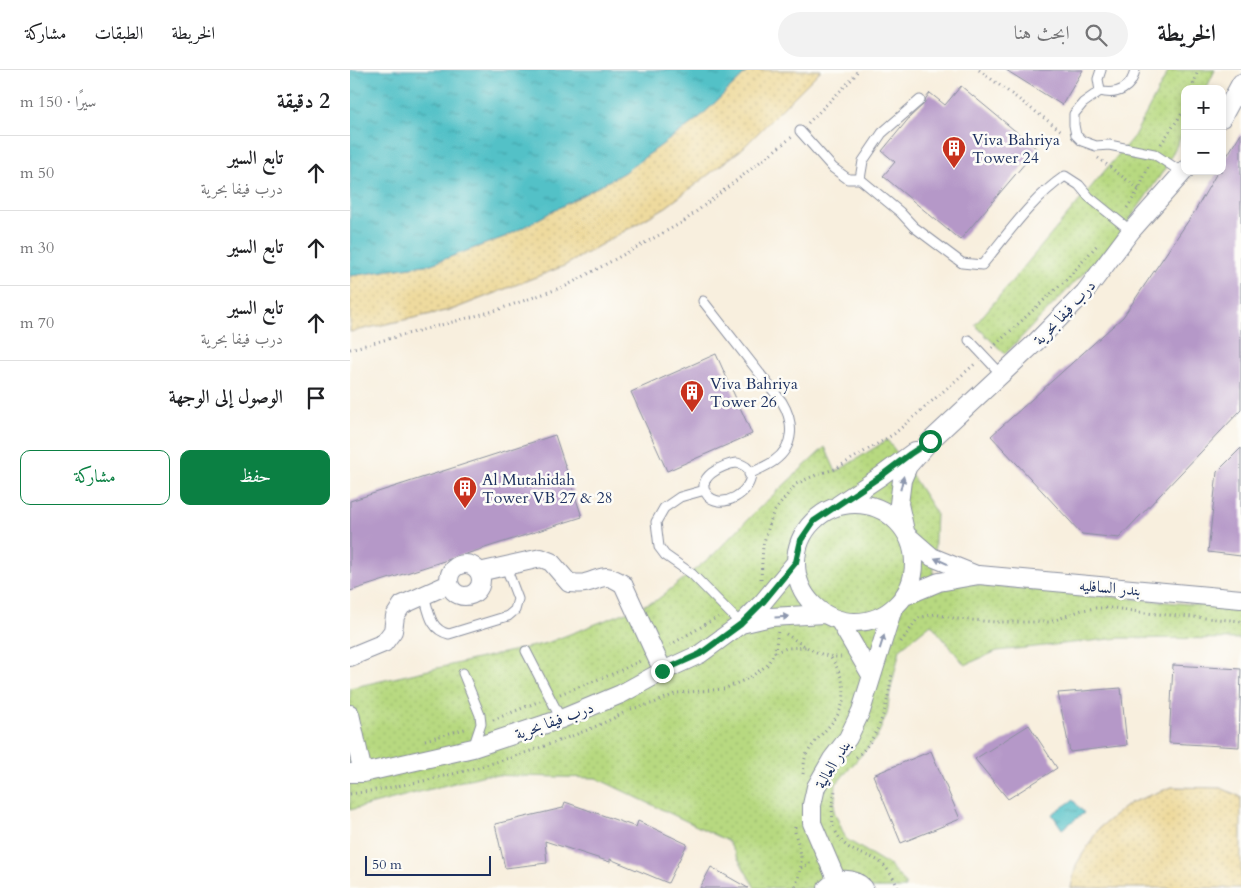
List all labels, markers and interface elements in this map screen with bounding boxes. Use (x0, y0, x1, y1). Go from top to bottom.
search box (778, 12, 1128, 57)
text: الخريطة (1158, 17, 1216, 50)
text: ابحث هنا (1014, 20, 1070, 46)
text: مشاركة (25, 21, 66, 46)
text: الطبقات (94, 21, 143, 46)
text: الخريطة (171, 21, 215, 46)
icon: search (1082, 21, 1110, 49)
map controls (1181, 85, 1226, 175)
button: + (1181, 85, 1226, 130)
text: 2 دقيقة (277, 87, 330, 116)
text: سيرًا · 150 m (20, 91, 96, 113)
place label: Viva Bahriya Tower 24 (972, 129, 1060, 169)
button: − (1181, 130, 1226, 175)
building icon: Viva Bahriya Tower 24 (941, 135, 967, 169)
text: تابع السير (228, 145, 283, 171)
icon: ahead (302, 159, 330, 187)
text: 50 m (20, 162, 54, 184)
text: درب فيفا بحرية (201, 178, 283, 200)
text: تابع السير (228, 234, 283, 260)
icon: ahead (302, 234, 330, 262)
text: 30 m (20, 237, 54, 259)
street label: درب فيفا بحرية (1029, 275, 1101, 350)
text: تابع السير (228, 295, 283, 321)
icon: ahead (302, 309, 330, 337)
text: 70 m (20, 312, 54, 334)
text: درب فيفا بحرية (201, 328, 283, 350)
place label: Viva Bahriya Tower 26 (710, 373, 798, 413)
building icon: Viva Bahriya Tower 26 (679, 379, 705, 413)
text: الوصول إلى الوجهة (169, 384, 283, 410)
icon: arrive (302, 384, 330, 412)
route start (919, 430, 942, 453)
button: مشاركة (20, 450, 170, 505)
button: حفظ (180, 450, 330, 505)
place label: Al Mutahidah Tower VB 27 & 28 (482, 469, 613, 509)
building icon: Al Mutahidah Tower VB 27 & 28 (452, 475, 478, 509)
one-way arrow (898, 476, 906, 491)
one-way arrow (934, 557, 948, 565)
street label: بندر السافليه (1078, 574, 1142, 602)
one-way arrow (775, 612, 791, 620)
one-way arrow (878, 634, 886, 649)
route end (651, 660, 674, 683)
street label: درب فيفا بحرية (512, 697, 597, 745)
street label: بندر العالية (810, 736, 856, 793)
scale bar (365, 853, 491, 876)
text: 50 m (372, 855, 402, 874)

